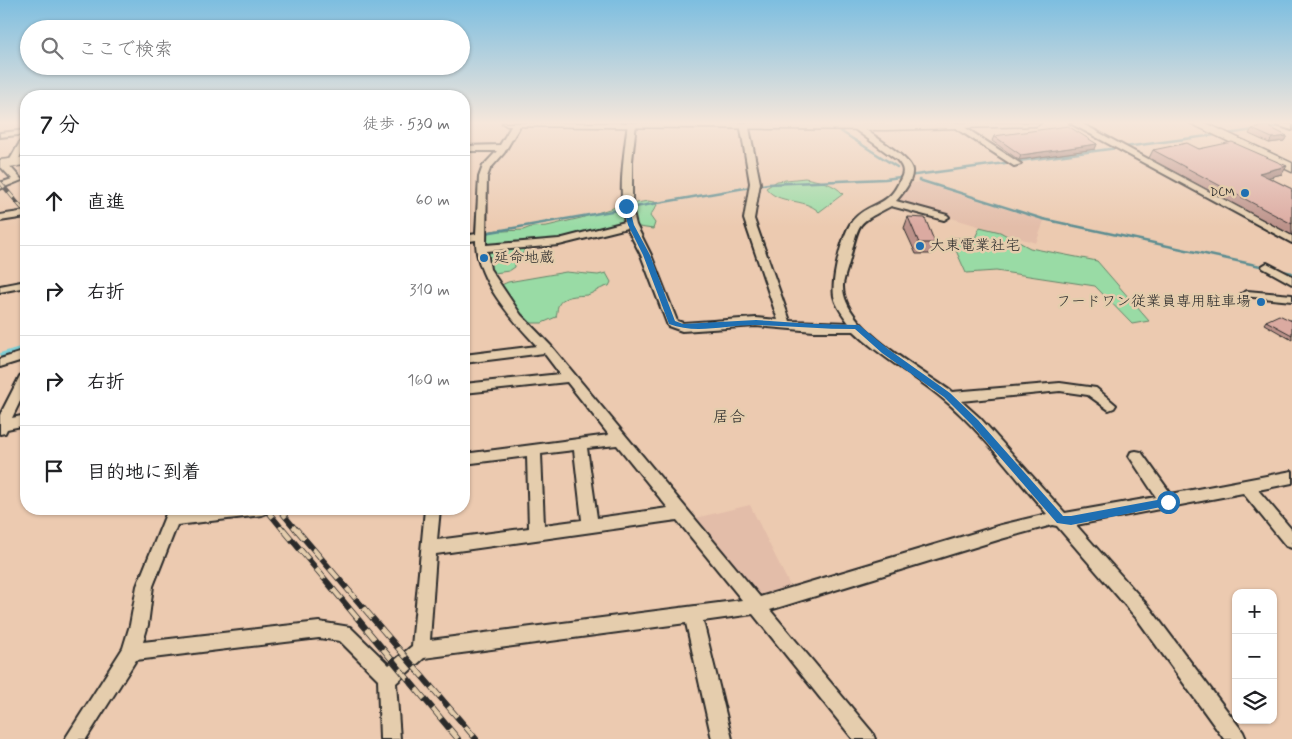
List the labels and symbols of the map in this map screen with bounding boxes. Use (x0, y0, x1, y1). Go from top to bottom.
place label: DCM (1210, 185, 1235, 201)
marker: DCM (1239, 187, 1251, 199)
route end (615, 195, 638, 218)
place label: 大東電業社宅 (930, 236, 1020, 256)
marker: 大東電業社宅 (914, 240, 926, 252)
place label: 延命地蔵 (494, 248, 554, 268)
marker: 延命地蔵 (478, 252, 490, 264)
place label: フードワン従業員専用駐車場 (1056, 292, 1251, 312)
marker: フードワン従業員専用駐車場 (1255, 296, 1267, 308)
district label: 居合 (713, 407, 745, 428)
route start (1157, 491, 1180, 514)

